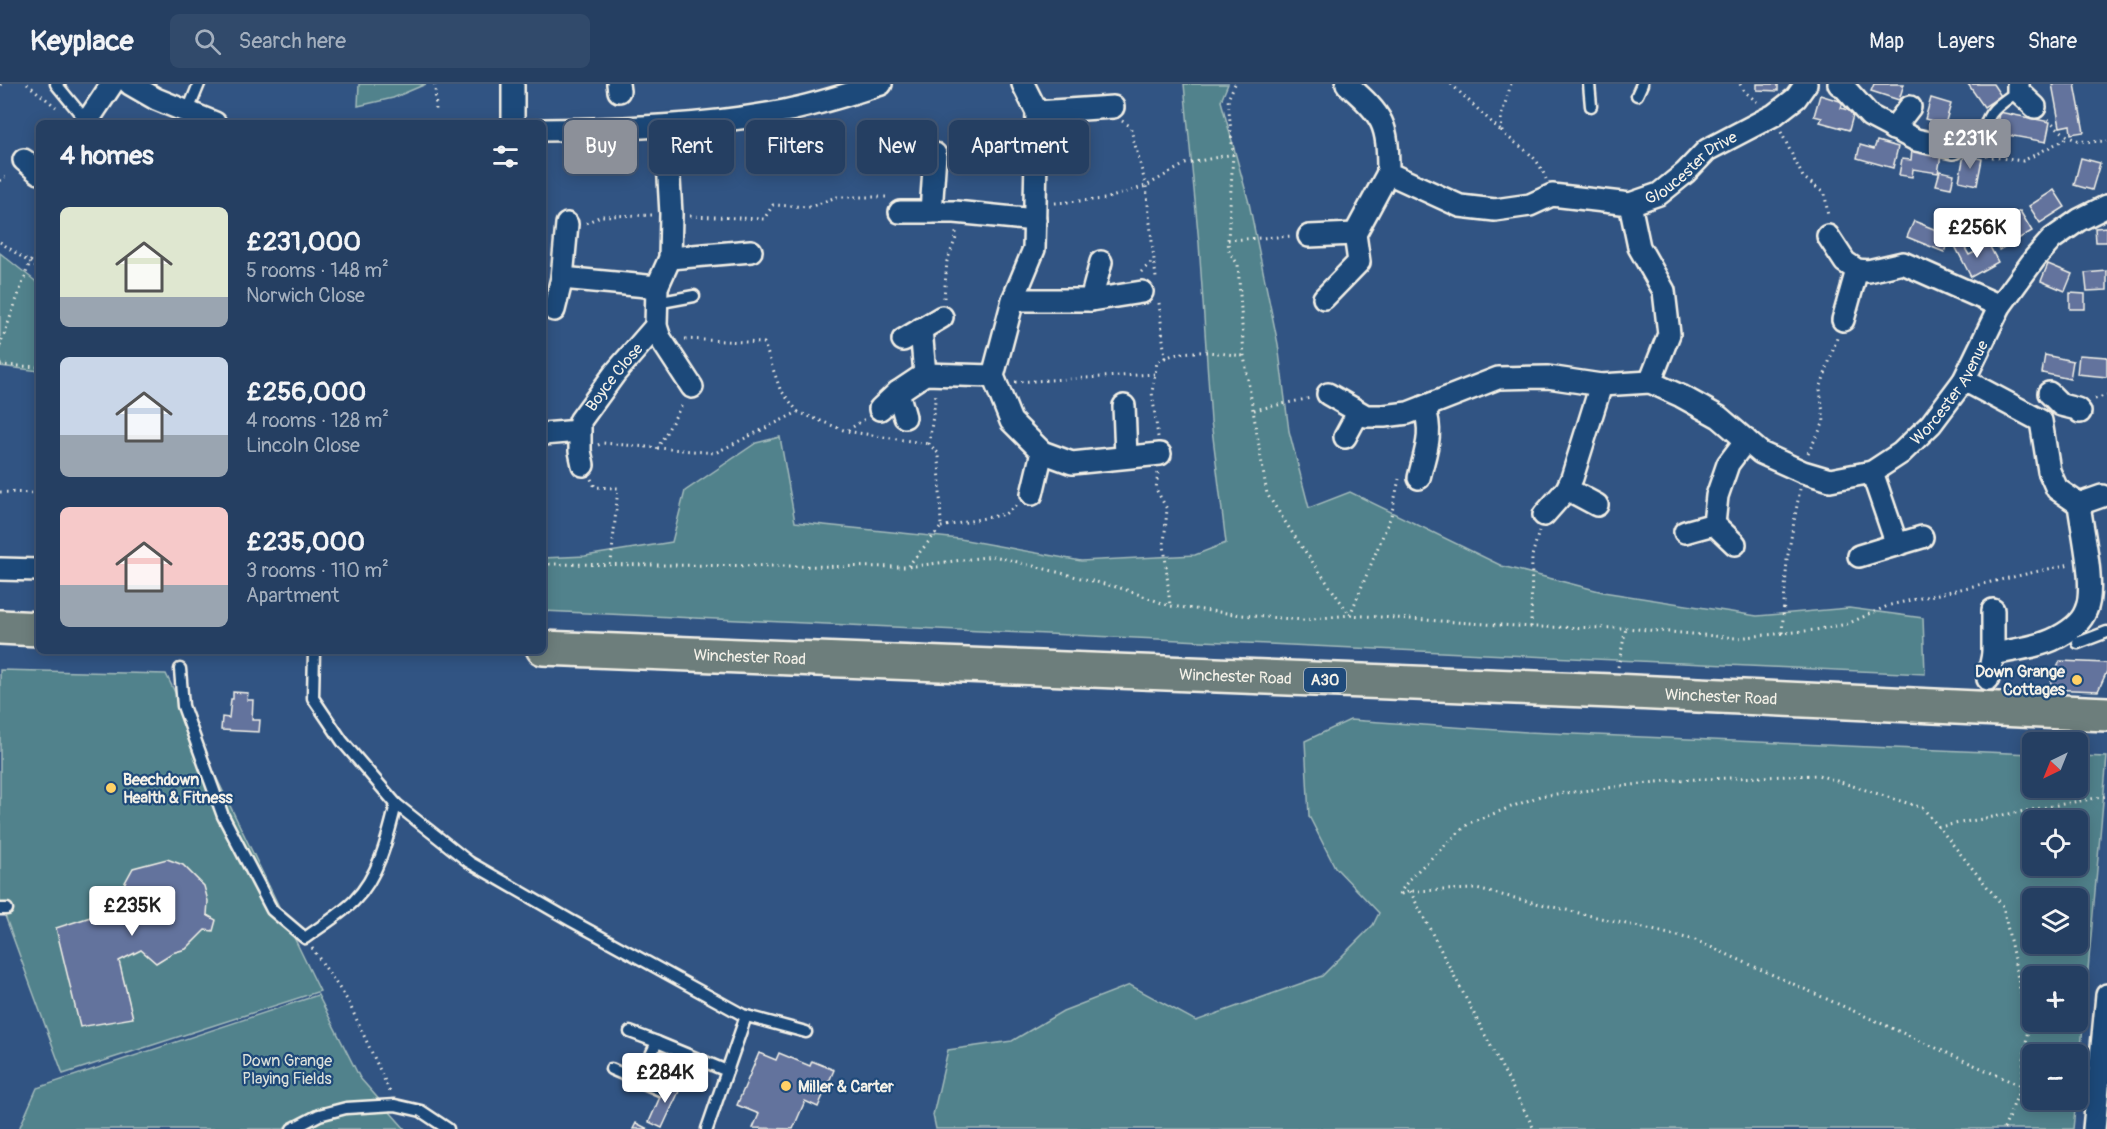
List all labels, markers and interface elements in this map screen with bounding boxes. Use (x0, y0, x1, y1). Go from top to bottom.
search box (170, 14, 590, 68)
text: Keyplace (30, 24, 134, 59)
icon: search (191, 25, 224, 58)
text: Search here (239, 27, 346, 55)
text: Map (1869, 28, 1904, 55)
text: Layers (1937, 28, 1995, 55)
text: Share (2028, 28, 2077, 55)
pin: £231K (1928, 119, 2012, 170)
chip: Buy (564, 120, 637, 174)
chip: Rent (649, 120, 734, 174)
chip: Filters (746, 120, 845, 174)
chip: New (857, 120, 937, 174)
chip: Apartment (949, 120, 1089, 174)
text: £231K (1943, 126, 1997, 151)
street label: Gloucester Drive (1642, 127, 1741, 209)
text: 4 homes (60, 140, 154, 172)
icon: filters (489, 140, 522, 173)
pin: £256K (1935, 208, 2019, 259)
text: £256K (1948, 215, 2006, 240)
text: £231,000 (246, 226, 361, 258)
icon: home (108, 231, 180, 303)
text: 5 rooms · 148 m² (246, 258, 389, 283)
text: Norwich Close (246, 283, 365, 308)
street label: Worcester Avenue (1906, 337, 1993, 450)
street label: Boyce Close (582, 339, 648, 415)
text: £256,000 (246, 376, 366, 408)
icon: home (108, 381, 180, 453)
text: 4 rooms · 128 m² (246, 408, 389, 433)
text: Lincoln Close (246, 433, 360, 458)
text: £235,000 (246, 526, 365, 558)
icon: home (108, 531, 180, 603)
text: 3 rooms · 110 m² (246, 558, 389, 583)
text: Apartment (246, 583, 339, 608)
street label: Winchester Road (693, 645, 807, 670)
place label: Down Grange Cottages (1975, 662, 2066, 700)
street label: Winchester Road (1179, 665, 1292, 689)
road number: A30 (1304, 668, 1346, 692)
marker: Down Grange Cottages (2070, 673, 2084, 687)
street label: Winchester Road (1664, 684, 1778, 710)
north arrow (2022, 732, 2088, 798)
map controls (2022, 732, 2088, 1110)
place label: Beechdown Health & Fitness (123, 770, 234, 808)
marker: Beechdown Health & Fitness (104, 781, 118, 795)
button: locate (2022, 810, 2088, 876)
pin: £235K (90, 886, 174, 937)
button: layers (2022, 888, 2088, 954)
text: £235K (103, 893, 161, 918)
button: + (2022, 966, 2088, 1032)
button: − (2022, 1044, 2088, 1110)
park label: Down Grange Playing Fields (242, 1051, 332, 1089)
pin: £284K (623, 1053, 707, 1104)
text: £284K (636, 1060, 694, 1085)
place label: Miller & Carter (798, 1077, 894, 1097)
marker: Miller & Carter (779, 1079, 793, 1093)

